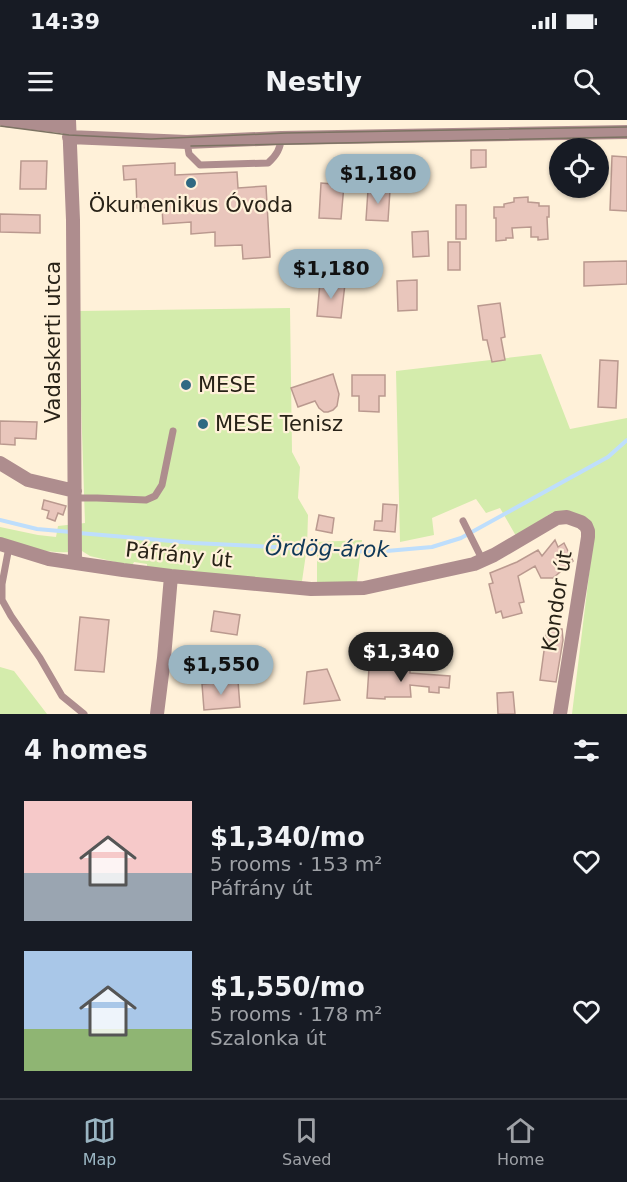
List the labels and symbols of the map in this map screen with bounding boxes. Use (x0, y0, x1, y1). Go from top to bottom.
pin: $1,180 (329, 154, 427, 205)
marker: Ökumenikus Óvoda (184, 176, 198, 190)
place label: Ökumenikus Óvoda (89, 192, 293, 217)
pin: $1,180 (282, 249, 380, 300)
street label: Vadaskerti utca (41, 261, 65, 423)
place label: MESE (198, 373, 256, 397)
marker: MESE (179, 378, 193, 392)
place label: MESE Tenisz (215, 412, 343, 436)
marker: MESE Tenisz (196, 417, 210, 431)
water label: Ördög-árok (265, 535, 391, 562)
street label: Páfrány út (124, 537, 234, 573)
street label: Kondor út (537, 549, 577, 653)
pin: $1,340 (352, 632, 450, 683)
pin: $1,550 (172, 645, 270, 696)

